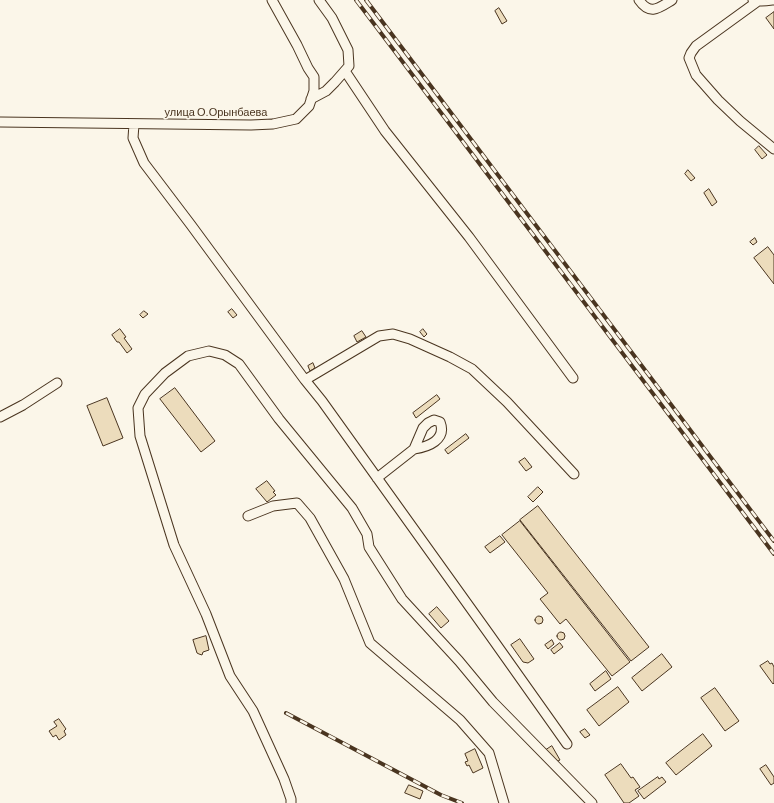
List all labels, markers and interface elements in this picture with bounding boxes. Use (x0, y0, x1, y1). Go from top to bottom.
street label: улица О.Орынбаева (165, 105, 267, 119)

